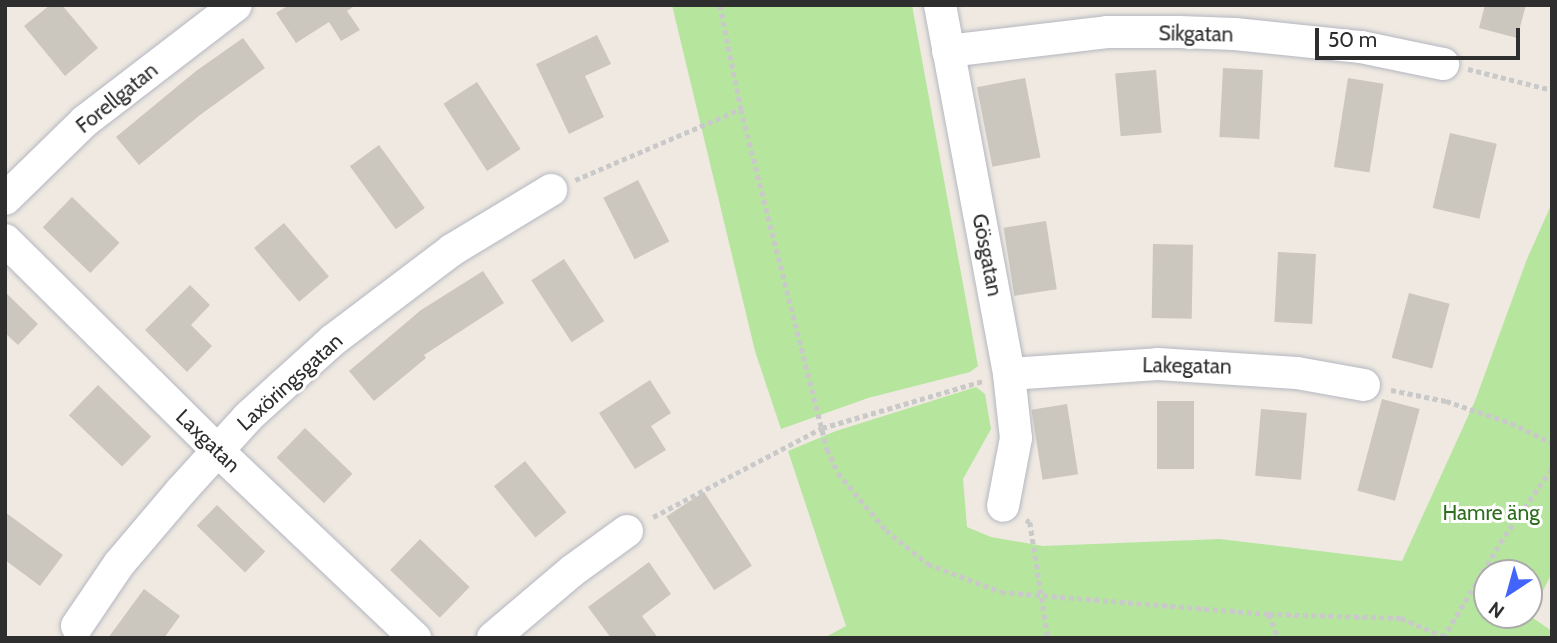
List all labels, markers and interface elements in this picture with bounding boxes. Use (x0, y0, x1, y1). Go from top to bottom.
scale bar (1319, 14, 1524, 58)
street label: Sikgatan (1158, 21, 1234, 47)
text: 50 m (1328, 27, 1377, 52)
street label: Forellgatan (71, 57, 163, 139)
street label: Gösgatan (967, 212, 1007, 298)
street label: Laxöringsgatan (232, 328, 348, 436)
street label: Lakegatan (1142, 353, 1232, 379)
street label: Laxgatan (171, 404, 245, 478)
park label: Hamre äng (1442, 500, 1540, 526)
north arrow (1473, 559, 1543, 629)
text: N (1484, 597, 1509, 623)

